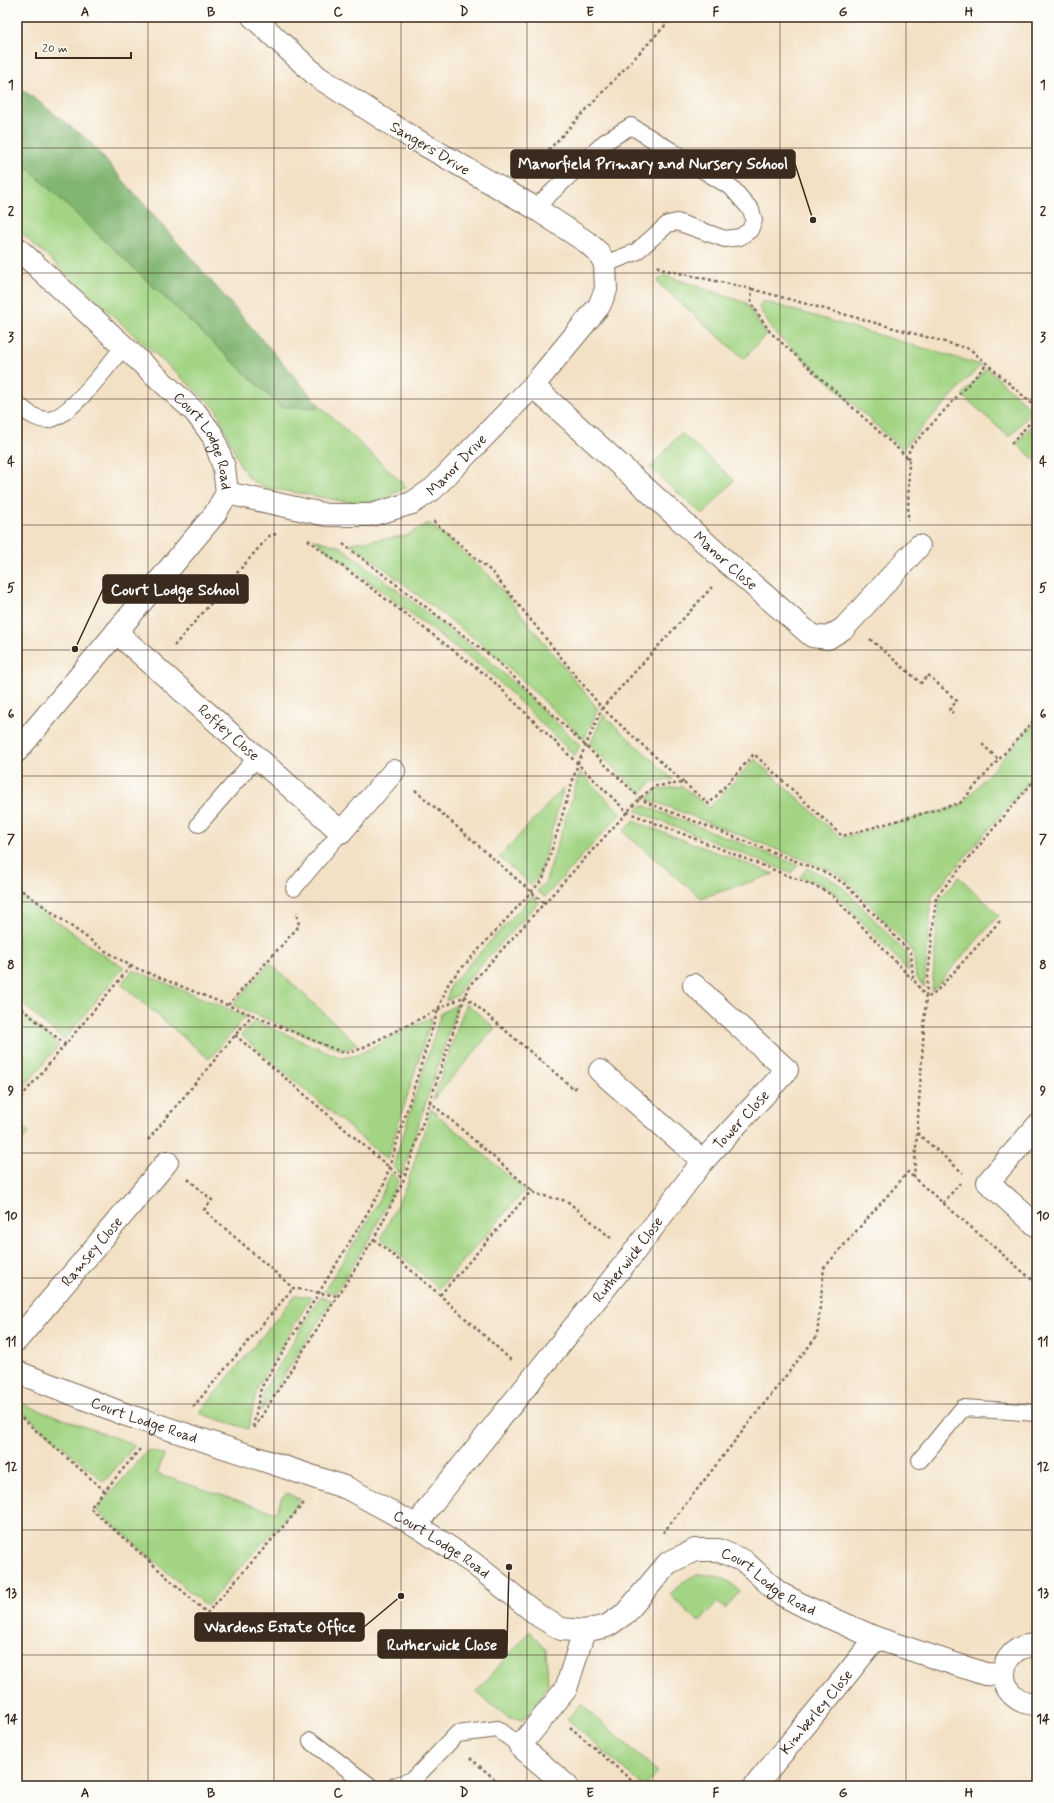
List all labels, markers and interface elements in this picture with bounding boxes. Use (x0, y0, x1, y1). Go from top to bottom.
text: A (81, 4, 89, 21)
text: B (207, 4, 216, 21)
text: C (333, 4, 343, 21)
text: D (460, 4, 469, 21)
text: E (586, 4, 594, 21)
text: F (713, 4, 720, 21)
text: G (839, 4, 848, 21)
text: H (965, 4, 974, 21)
scale bar (36, 34, 131, 60)
text: 20 m (42, 41, 68, 57)
text: 1 (8, 77, 14, 94)
text: 1 (1040, 77, 1046, 94)
street label: Sangers Drive (385, 117, 473, 182)
callout: Manorfield Primary and Nursery School (511, 150, 795, 178)
text: Manorfield Primary and Nursery School (518, 154, 788, 175)
text: 2 (8, 203, 15, 220)
text: 2 (1040, 203, 1047, 220)
text: 3 (8, 329, 14, 346)
text: 3 (1040, 329, 1046, 346)
street label: Court Lodge Road (168, 388, 236, 491)
street label: Manor Drive (422, 430, 492, 501)
text: 4 (7, 454, 15, 471)
text: 4 (1039, 454, 1047, 471)
street label: Manor Close (689, 527, 761, 596)
callout: Court Lodge School (103, 575, 248, 603)
text: 5 (7, 580, 15, 597)
text: Court Lodge School (111, 580, 239, 603)
text: 5 (1039, 580, 1047, 597)
street label: Roffey Close (193, 700, 264, 766)
text: 6 (8, 706, 15, 723)
text: 6 (1040, 706, 1047, 723)
text: 7 (7, 831, 15, 848)
text: 7 (1039, 831, 1047, 848)
text: 8 (7, 957, 15, 974)
text: 8 (1039, 957, 1047, 974)
text: 9 (8, 1083, 15, 1100)
text: 9 (1040, 1083, 1047, 1100)
street label: Tower Close (709, 1086, 775, 1155)
text: 10 (4, 1208, 18, 1225)
text: 10 (1036, 1208, 1050, 1225)
street label: Ramsey Close (57, 1213, 128, 1291)
street label: Rutherwick Close (589, 1213, 668, 1307)
text: 11 (5, 1334, 17, 1351)
text: 11 (1037, 1334, 1049, 1351)
street label: Court Lodge Road (88, 1393, 200, 1449)
text: 12 (5, 1459, 17, 1476)
text: 12 (1037, 1459, 1049, 1476)
street label: Court Lodge Road (389, 1506, 494, 1584)
street label: Court Lodge Road (718, 1543, 819, 1621)
text: 13 (5, 1585, 17, 1602)
text: 13 (1037, 1585, 1049, 1602)
callout: Wardens Estate Office (195, 1613, 364, 1641)
text: Wardens Estate Office (203, 1617, 356, 1638)
callout: Rutherwick Close (378, 1630, 507, 1658)
text: Rutherwick Close (387, 1635, 497, 1656)
street label: Kimberley Close (776, 1666, 858, 1759)
text: 14 (4, 1711, 18, 1728)
text: 14 (1036, 1711, 1050, 1728)
text: A (81, 1785, 89, 1802)
text: B (207, 1785, 216, 1802)
text: C (333, 1785, 343, 1802)
text: D (460, 1785, 469, 1802)
text: E (586, 1785, 594, 1802)
text: F (713, 1785, 720, 1802)
text: G (839, 1785, 848, 1802)
text: H (965, 1785, 974, 1802)

